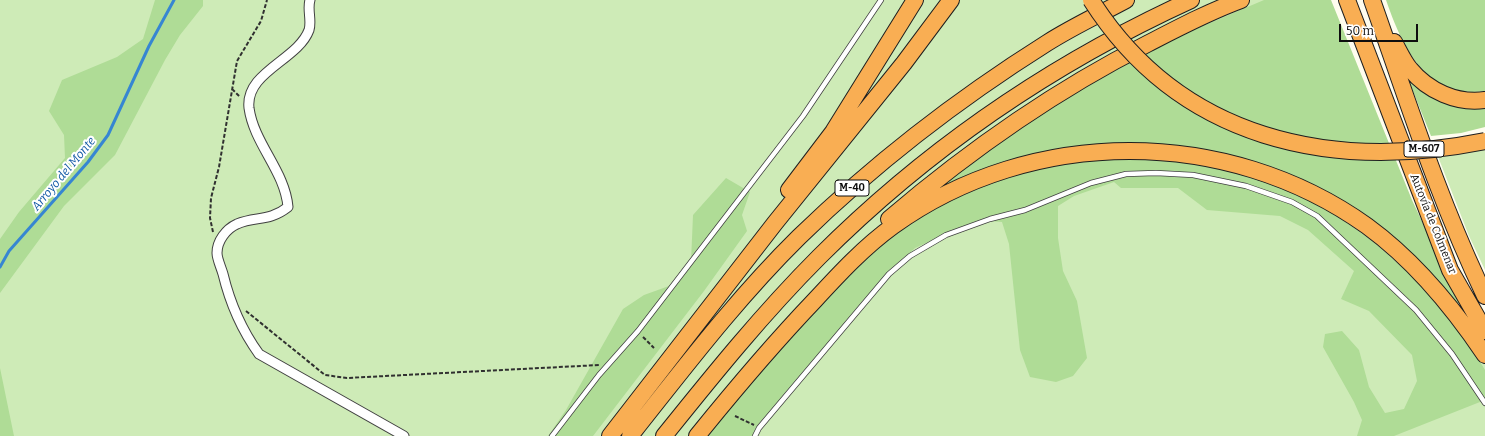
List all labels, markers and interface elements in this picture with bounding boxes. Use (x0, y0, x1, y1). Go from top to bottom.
scale bar (1341, 16, 1420, 42)
text: 50 m (1346, 24, 1374, 38)
water label: Arroyo del Monte (29, 134, 99, 214)
road number: M-607 (1404, 141, 1444, 157)
street label: Autovía de Colmenar (1407, 172, 1459, 276)
road number: M-40 (835, 180, 869, 196)

